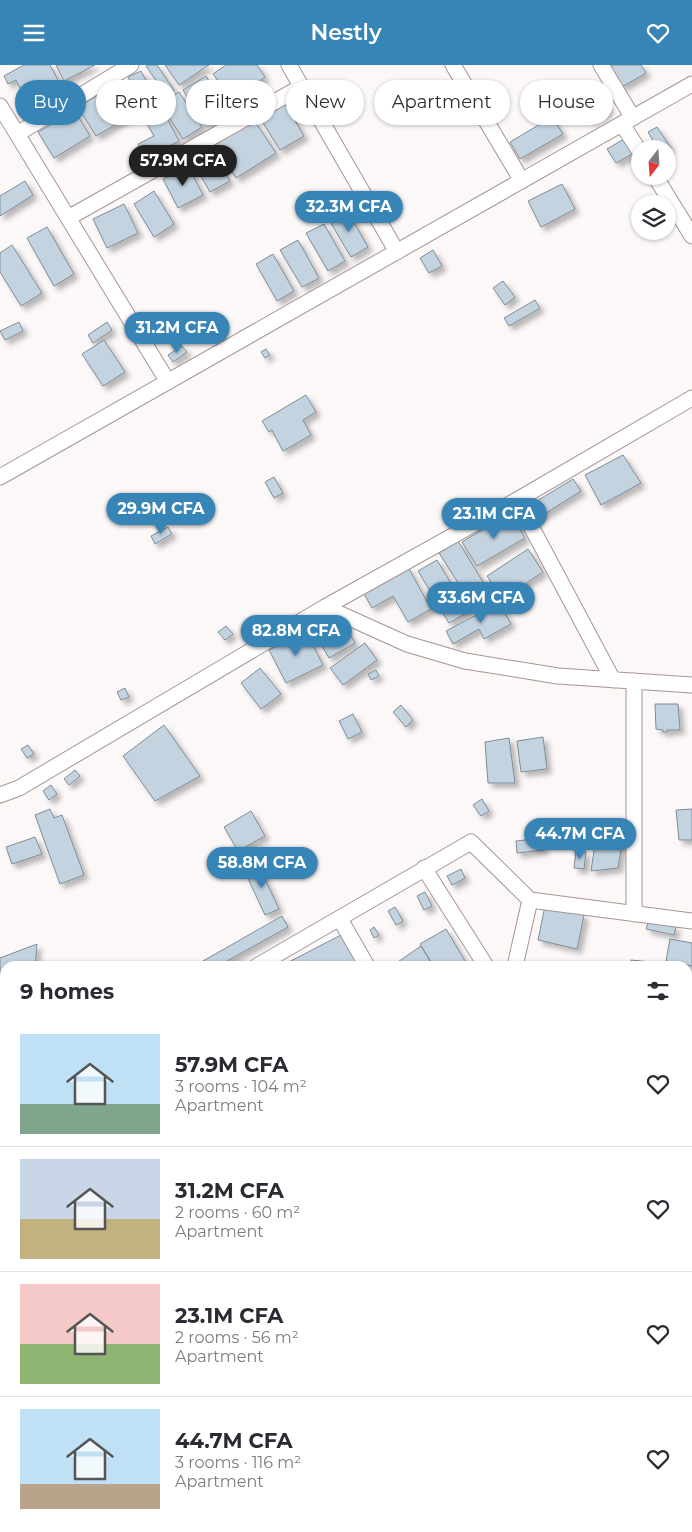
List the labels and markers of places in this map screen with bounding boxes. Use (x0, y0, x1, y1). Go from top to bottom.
pin: 57.9M CFA (126, 145, 240, 187)
pin: 32.3M CFA (292, 191, 406, 233)
pin: 31.2M CFA (120, 311, 234, 354)
pin: 29.9M CFA (104, 493, 218, 535)
pin: 23.1M CFA (437, 497, 551, 540)
pin: 33.6M CFA (424, 581, 538, 624)
pin: 82.8M CFA (239, 615, 353, 657)
pin: 44.7M CFA (523, 817, 637, 860)
pin: 58.8M CFA (205, 847, 319, 889)

